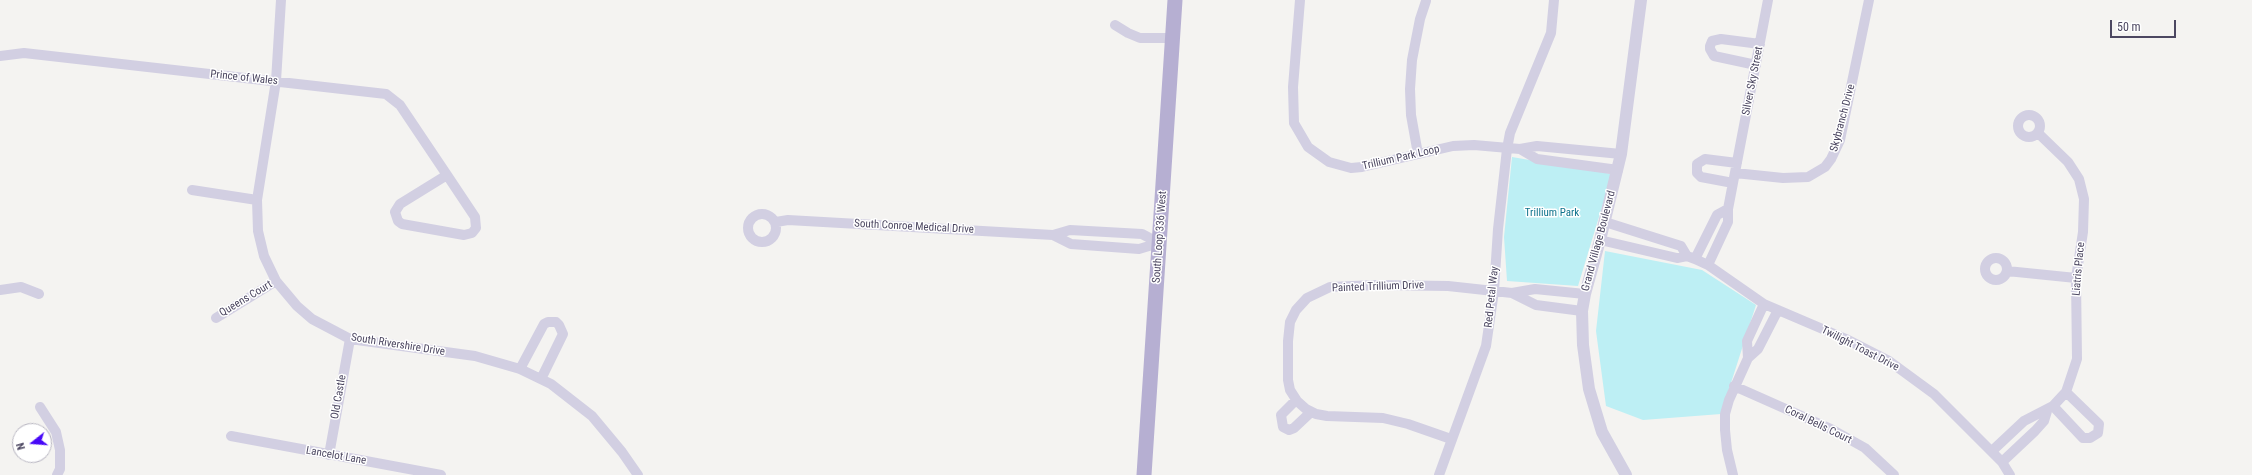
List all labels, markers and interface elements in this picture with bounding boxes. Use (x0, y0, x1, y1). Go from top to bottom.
scale bar (2112, 12, 2178, 38)
text: 50 m (2117, 20, 2141, 34)
street label: Silver Sky Street (1740, 45, 1766, 117)
street label: Prince of Wales (210, 68, 278, 88)
street label: Skybranch Drive (1828, 83, 1858, 153)
street label: Trillium Park Loop (1361, 143, 1441, 173)
street label: Grand Village Boulevard (1579, 189, 1619, 293)
street label: South Loop 336 West (1150, 190, 1170, 284)
park label: Trillium Park (1525, 206, 1579, 220)
street label: South Conroe Medical Drive (854, 217, 974, 237)
street label: Liatris Place (2070, 242, 2088, 296)
street label: Red Petal Way (1482, 266, 1502, 328)
street label: Queens Court (217, 278, 275, 320)
street label: Painted Trillium Drive (1332, 279, 1424, 295)
street label: Twilight Toast Drive (1819, 324, 1901, 374)
street label: South Rivershire Drive (350, 331, 446, 359)
street label: Old Castle (329, 374, 349, 420)
street label: Coral Bells Court (1782, 403, 1854, 447)
north arrow (12, 423, 52, 463)
text: N (14, 441, 28, 451)
street label: Lancelot Lane (305, 444, 367, 468)

